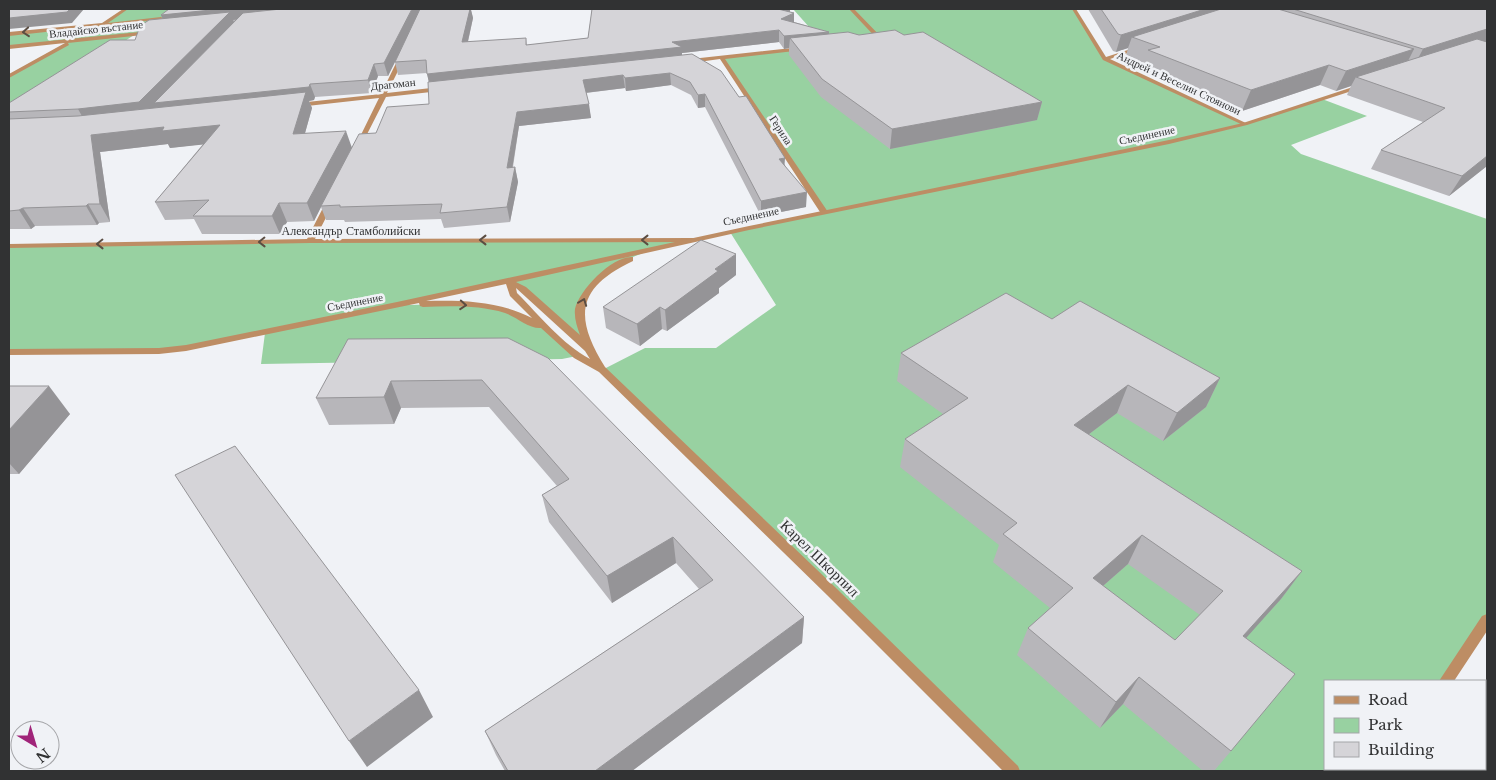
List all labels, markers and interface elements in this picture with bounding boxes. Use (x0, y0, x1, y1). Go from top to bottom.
street label: Владайско въстание (48, 17, 144, 41)
one-way arrow (22, 26, 30, 37)
street label: Андрей и Веселин Стоянови (1115, 48, 1243, 118)
street label: Драгоман (370, 75, 416, 93)
street label: Герила (766, 113, 796, 147)
street label: Съединение (1118, 122, 1176, 148)
street label: Съединение (722, 203, 780, 229)
street label: Александър Стамболийски (281, 223, 421, 238)
one-way arrow (478, 235, 486, 245)
one-way arrow (641, 235, 648, 245)
one-way arrow (258, 237, 266, 247)
one-way arrow (96, 239, 104, 250)
street label: Съединение (326, 290, 384, 314)
one-way arrow (577, 298, 587, 307)
one-way arrow (459, 299, 467, 310)
street label: Карел Шкорпил (776, 516, 864, 601)
legend (1324, 680, 1486, 770)
text: Road (1368, 690, 1408, 709)
text: Park (1368, 715, 1404, 734)
north arrow (10, 720, 60, 770)
text: Building (1368, 740, 1435, 759)
text: N (32, 744, 54, 766)

